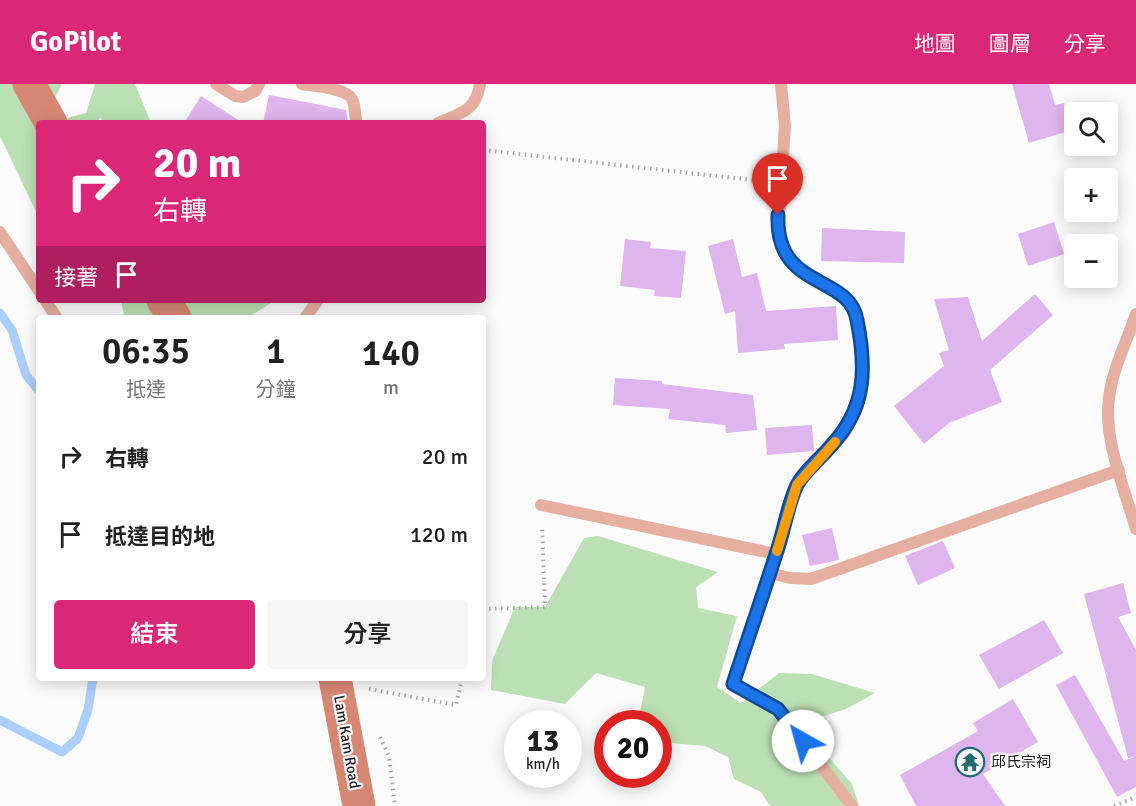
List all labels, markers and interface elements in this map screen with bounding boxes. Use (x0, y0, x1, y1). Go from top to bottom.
text: GoPilot (30, 25, 121, 59)
text: 地圖 (914, 31, 956, 57)
text: 圖層 (989, 31, 1031, 57)
text: 分享 (1064, 31, 1106, 57)
map controls (1064, 102, 1118, 288)
button: search (1064, 102, 1118, 156)
text: 20 m (153, 138, 242, 189)
icon: right (54, 144, 132, 222)
pin (752, 153, 803, 215)
icon: arrive (761, 162, 794, 195)
button: + (1064, 168, 1118, 222)
text: 右轉 (153, 195, 207, 228)
button: − (1064, 234, 1118, 288)
icon: arrive (110, 258, 143, 291)
text: 接著 (54, 264, 98, 291)
text: 06:35 (102, 329, 190, 374)
text: 1 (266, 329, 286, 374)
text: 140 (362, 331, 420, 376)
text: m (383, 375, 399, 400)
text: 抵達 (126, 377, 166, 402)
text: 分鐘 (256, 377, 296, 402)
icon: right (54, 440, 87, 473)
text: 20 m (422, 443, 468, 470)
text: 右轉 (105, 445, 149, 472)
icon: arrive (54, 518, 87, 551)
text: 120 m (410, 521, 468, 548)
text: 抵達目的地 (105, 523, 215, 550)
button: 結束 (54, 600, 255, 669)
button: 分享 (267, 600, 468, 669)
street label: Lam Kam Road (330, 694, 364, 790)
position arrow (771, 709, 835, 773)
speed limit sign: 20 (594, 710, 672, 788)
text: 13 (527, 723, 559, 760)
temple icon: 邱氏宗祠 (954, 746, 986, 778)
place label: 邱氏宗祠 (991, 753, 1051, 771)
text: km/h (526, 755, 560, 773)

